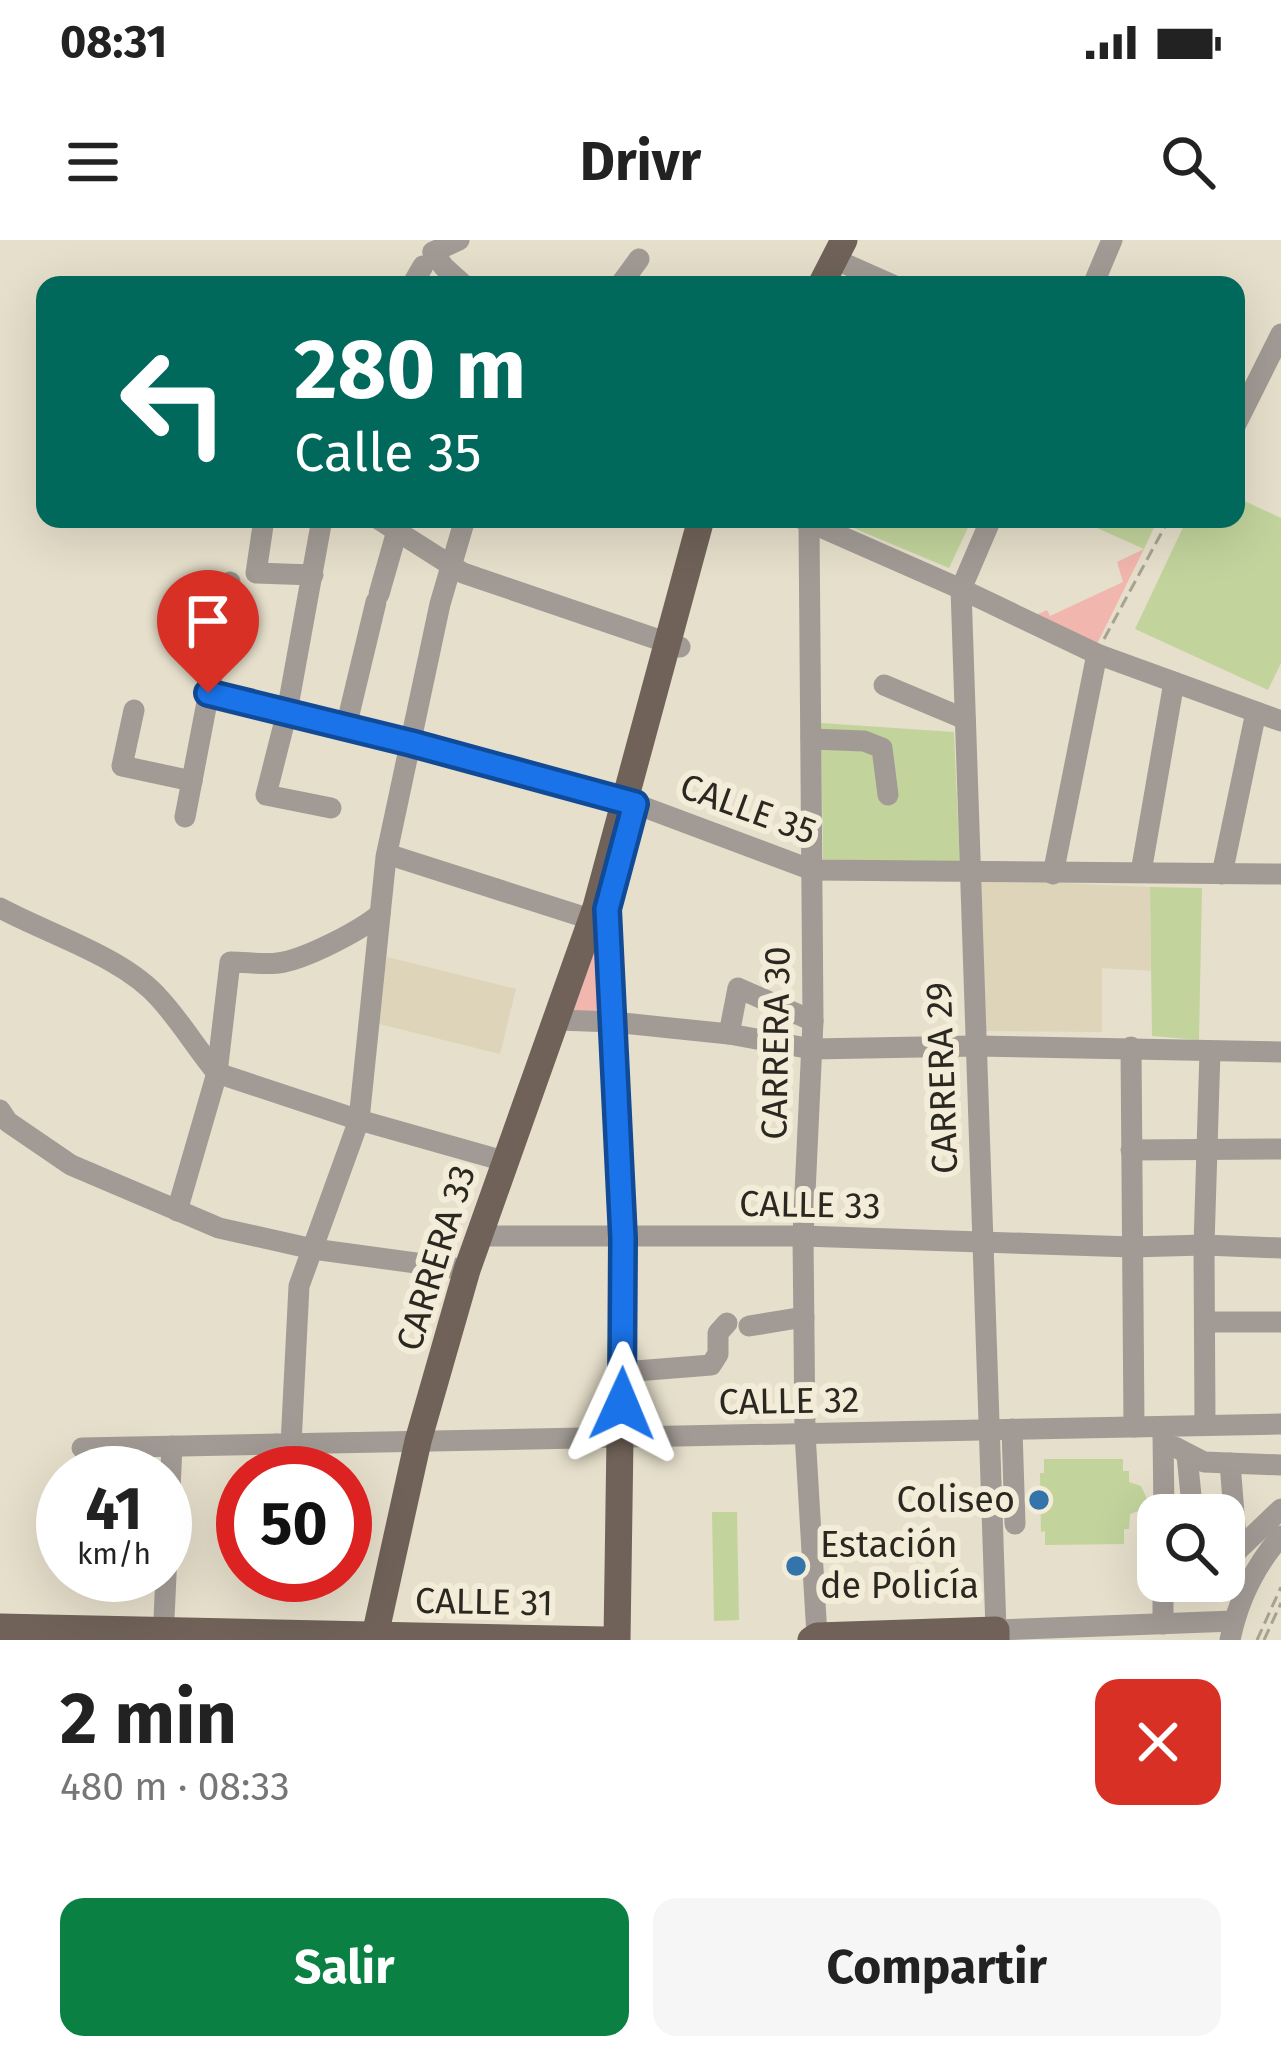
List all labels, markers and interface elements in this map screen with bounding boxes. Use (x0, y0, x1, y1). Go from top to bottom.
text: 08:31 (60, 15, 167, 69)
icon: menu (60, 129, 126, 195)
icon: search (1155, 129, 1221, 195)
text: Drivr (580, 130, 701, 194)
text: 280 m (294, 319, 526, 420)
icon: left (96, 324, 252, 480)
text: Calle 35 (294, 421, 482, 485)
pin (157, 570, 259, 693)
icon: arrive (175, 588, 241, 654)
street label: CALLE 35 (674, 764, 822, 854)
street label: CARRERA 30 (752, 946, 800, 1140)
street label: CARRERA 29 (917, 981, 967, 1175)
street label: CARRERA 33 (387, 1160, 485, 1356)
street label: CALLE 33 (739, 1182, 881, 1228)
position arrow (559, 1341, 685, 1467)
street label: CALLE 32 (718, 1378, 860, 1424)
speed limit sign: 50 (216, 1446, 372, 1602)
text: 41 (85, 1473, 143, 1545)
place label: Coliseo (896, 1478, 1015, 1522)
marker: Coliseo (1026, 1487, 1052, 1513)
map controls (1137, 1494, 1245, 1602)
button: search (1137, 1494, 1245, 1602)
place label: Estación de Policía (820, 1523, 979, 1608)
text: km/h (77, 1536, 151, 1572)
marker: Estación de Policía (783, 1553, 809, 1579)
street label: CALLE 31 (415, 1579, 553, 1625)
text: 2 min (60, 1676, 237, 1762)
button: close (1095, 1679, 1221, 1805)
text: 480 m · 08:33 (60, 1764, 290, 1810)
button: Salir (60, 1898, 629, 2036)
button: Compartir (653, 1898, 1221, 2036)

